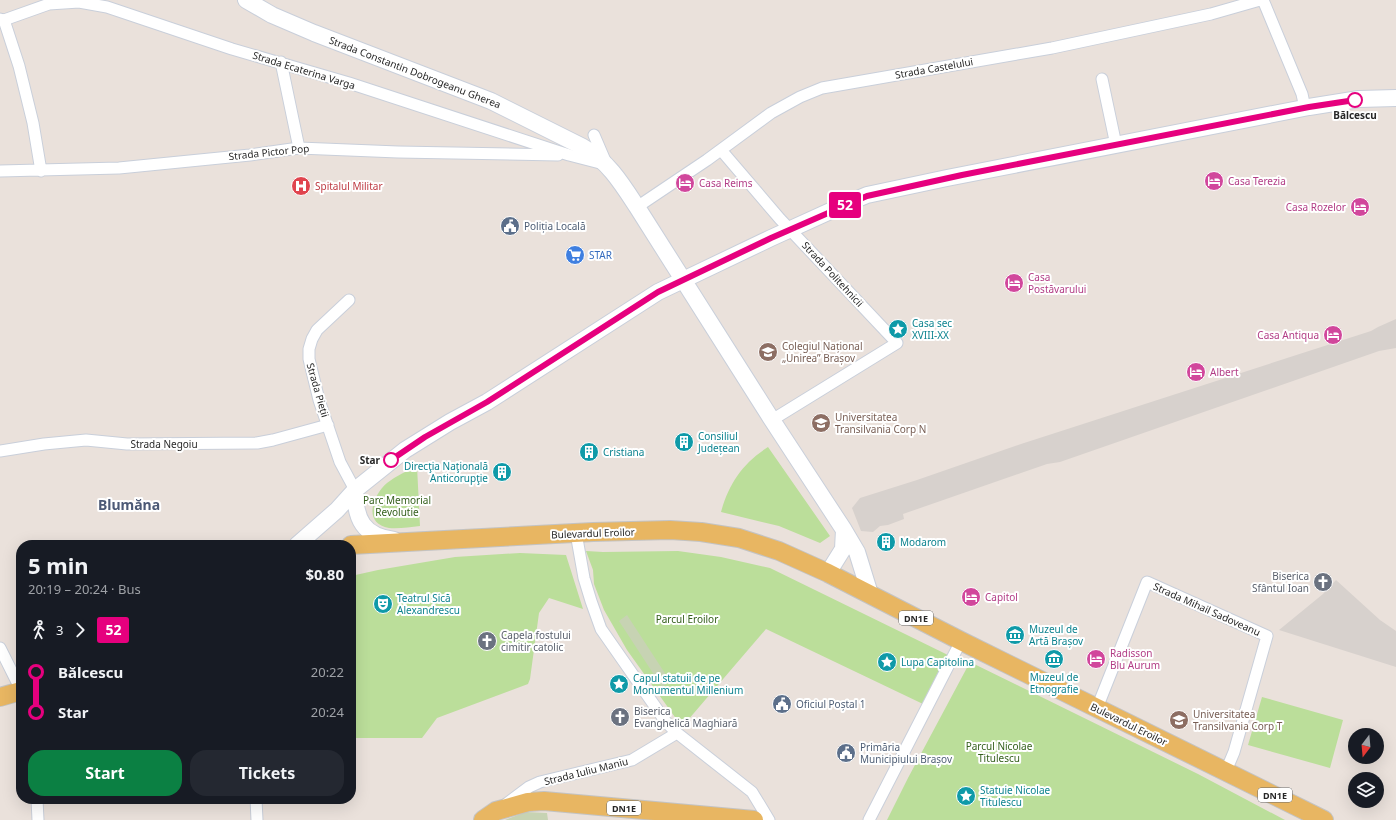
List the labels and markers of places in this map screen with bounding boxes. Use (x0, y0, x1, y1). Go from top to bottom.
marker: Bălcescu (1347, 92, 1363, 108)
place label: Bălcescu (1333, 108, 1377, 122)
hotel icon: Casa Terezia (1203, 170, 1225, 192)
hotel icon: Casa Reims (674, 172, 696, 194)
place label: Casa Terezia (1228, 174, 1286, 188)
hospital icon: Spitalul Militar (290, 175, 312, 197)
place label: Casa Reims (699, 176, 753, 190)
place label: Spitalul Militar (315, 179, 383, 193)
hotel icon: Casa Rozelor (1349, 196, 1371, 218)
place label: Casa Rozelor (1286, 200, 1346, 214)
public building icon: Poliția Locală (499, 215, 521, 237)
place label: Poliția Locală (524, 219, 586, 233)
supermarket icon: STAR (564, 244, 586, 266)
place label: STAR (589, 248, 613, 262)
place label: Casa Postăvarului (1028, 270, 1086, 296)
hotel icon: Casa Postăvarului (1003, 272, 1025, 294)
place label: Casa sec XVIII-XX (912, 316, 952, 342)
place icon: Casa sec XVIII-XX (887, 318, 909, 340)
hotel icon: Casa Antiqua (1322, 324, 1344, 346)
place label: Casa Antiqua (1257, 328, 1319, 342)
place label: Colegiul Național „Unirea” Brașov (782, 339, 863, 365)
school or university icon: Colegiul Național „Unirea” Brașov (757, 341, 779, 363)
hotel icon: Albert (1185, 361, 1207, 383)
place label: Albert (1210, 365, 1239, 379)
place label: Universitatea Transilvania Corp N (835, 410, 926, 436)
school or university icon: Universitatea Transilvania Corp N (810, 412, 832, 434)
place label: Consiliul Județean (697, 429, 740, 455)
building icon: Consiliul Județean (673, 431, 695, 453)
building icon: Cristiana (578, 441, 600, 463)
place label: Cristiana (603, 445, 644, 459)
marker: Star (383, 452, 399, 468)
place label: Star (360, 453, 381, 467)
place label: Direcţia Naţională Anticorupţie (404, 459, 488, 485)
building icon: Direcţia Naţională Anticorupţie (491, 461, 513, 483)
building icon: Modarom (875, 531, 897, 553)
place label: Modarom (900, 535, 946, 549)
place label: Biserica Sfântul Ioan (1252, 569, 1309, 595)
church icon: Biserica Sfântul Ioan (1312, 571, 1334, 593)
hotel icon: Capitol (960, 586, 982, 608)
place label: Capitol (985, 590, 1018, 604)
place label: Teatrul Sică Alexandrescu (397, 591, 460, 617)
theatre icon: Teatrul Sică Alexandrescu (372, 593, 394, 615)
place label: Muzeul de Artă Brașov (1029, 622, 1084, 648)
museum icon: Muzeul de Artă Brașov (1004, 624, 1026, 646)
place label: Capela fostului cimitir catolic (501, 628, 571, 654)
church icon: Capela fostului cimitir catolic (476, 630, 498, 652)
place label: Radisson Blu Aurum (1110, 646, 1160, 672)
museum icon: Muzeul de Etnografie (1043, 648, 1065, 670)
hotel icon: Radisson Blu Aurum (1085, 648, 1107, 670)
place icon: Lupa Capitolina (876, 651, 898, 673)
place label: Lupa Capitolina (901, 655, 974, 669)
place label: Muzeul de Etnografie (1030, 670, 1079, 696)
place label: Capul statuii de pe Monumentul Millenium (633, 671, 743, 697)
place icon: Capul statuii de pe Monumentul Millenium (608, 673, 630, 695)
public building icon: Oficiul Poștal 1 (771, 693, 793, 715)
place label: Oficiul Poștal 1 (796, 697, 866, 711)
place label: Biserica Evanghelică Maghiară (634, 704, 737, 730)
church icon: Biserica Evanghelică Maghiară (609, 706, 631, 728)
place label: Universitatea Transilvania Corp T (1193, 707, 1283, 733)
school or university icon: Universitatea Transilvania Corp T (1168, 709, 1190, 731)
place label: Primăria Municipiului Brașov (860, 740, 953, 766)
public building icon: Primăria Municipiului Brașov (835, 742, 857, 764)
place label: Statuie Nicolae Titulescu (980, 783, 1051, 809)
place icon: Statuie Nicolae Titulescu (955, 785, 977, 807)

